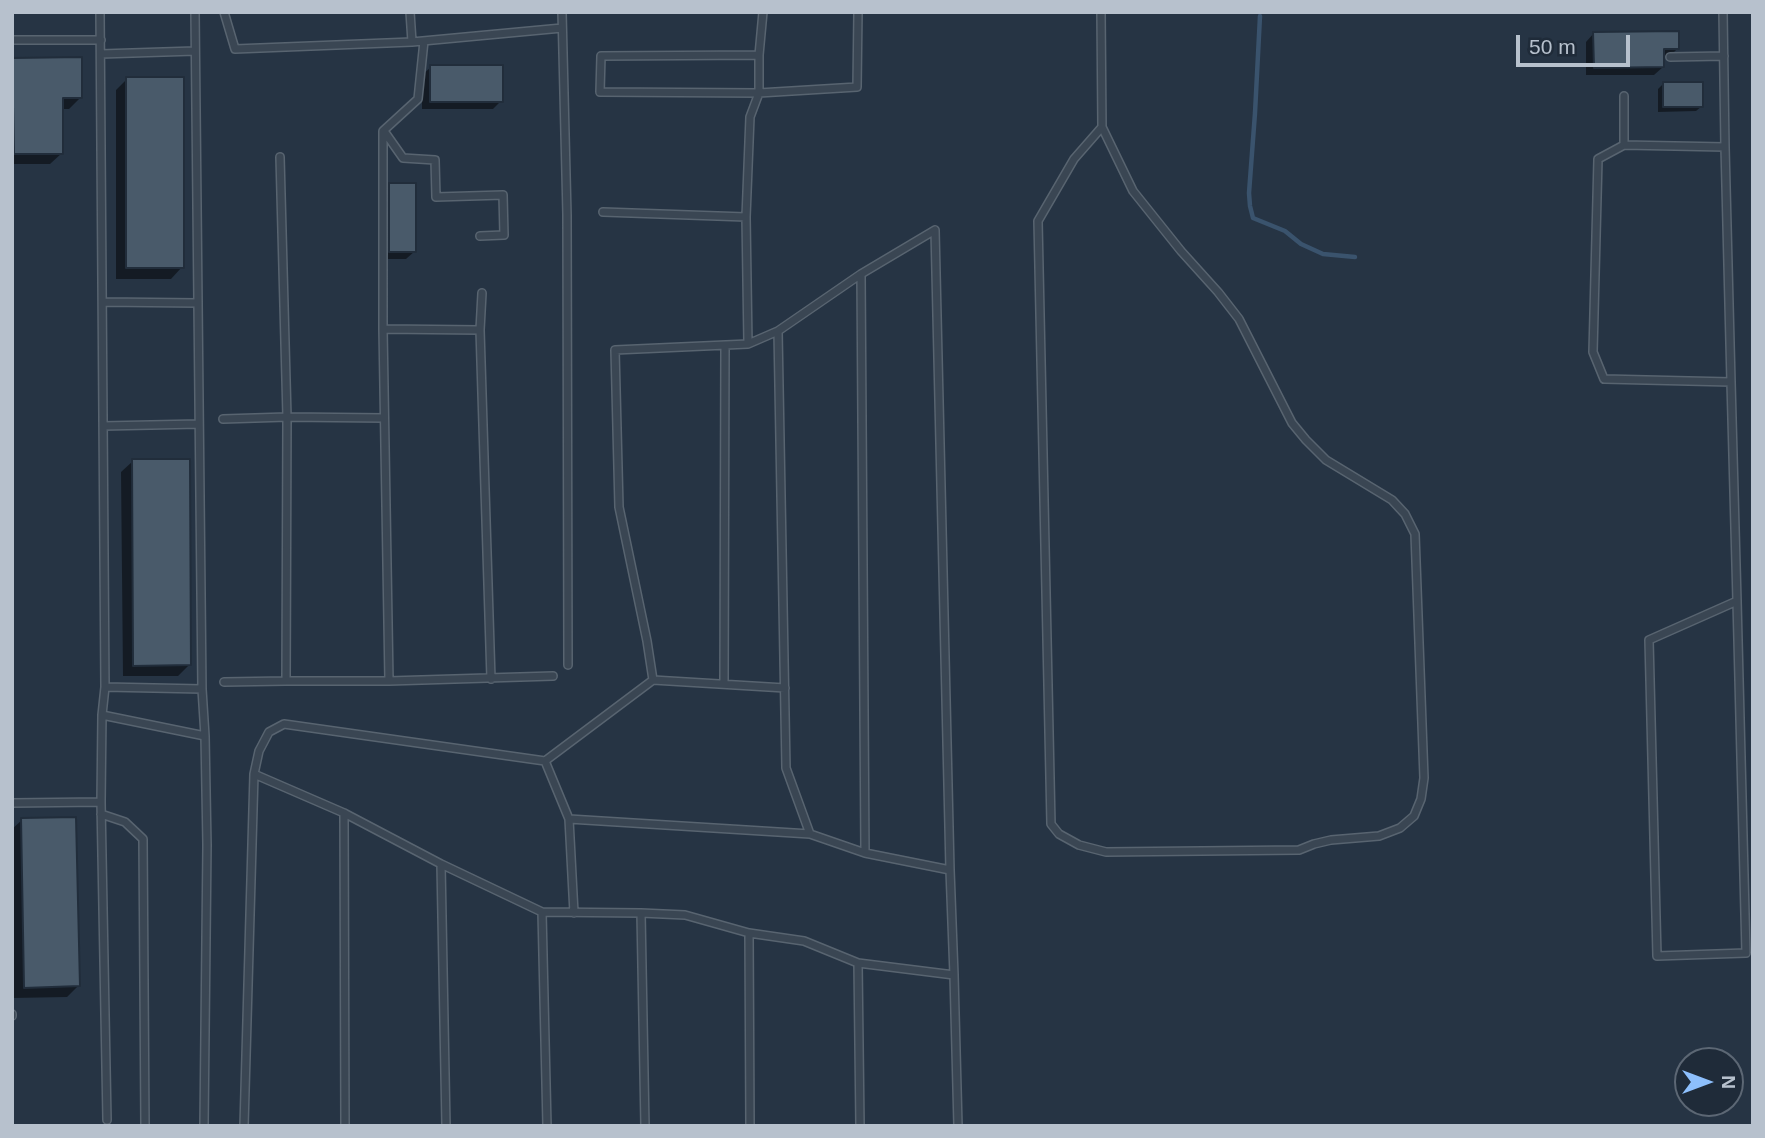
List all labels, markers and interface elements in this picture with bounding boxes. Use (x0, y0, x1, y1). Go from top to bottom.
scale bar (1520, 21, 1634, 65)
text: 50 m (1529, 35, 1576, 58)
north arrow (1674, 1047, 1744, 1117)
text: N (1718, 1075, 1739, 1089)

